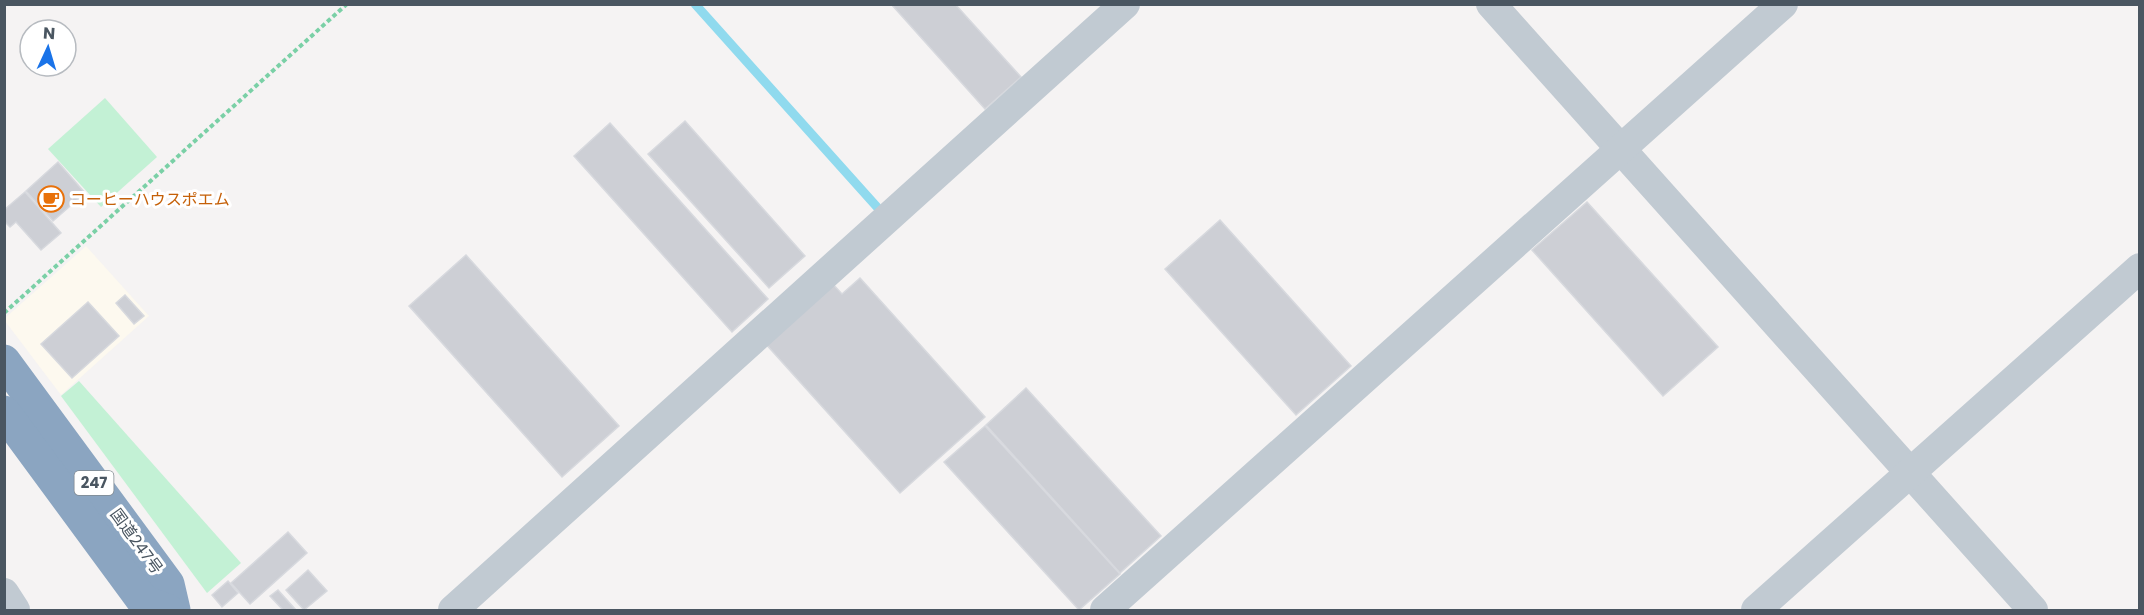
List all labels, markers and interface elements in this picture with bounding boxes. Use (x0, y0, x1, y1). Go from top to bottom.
north arrow (18, 18, 78, 78)
text: N (42, 22, 56, 45)
cafe icon: コーヒーハウスポエム (36, 184, 66, 214)
place label: コーヒーハウスポエム (70, 188, 230, 211)
road number: 247 (74, 471, 113, 495)
street label: 国道247号 (105, 504, 168, 579)

